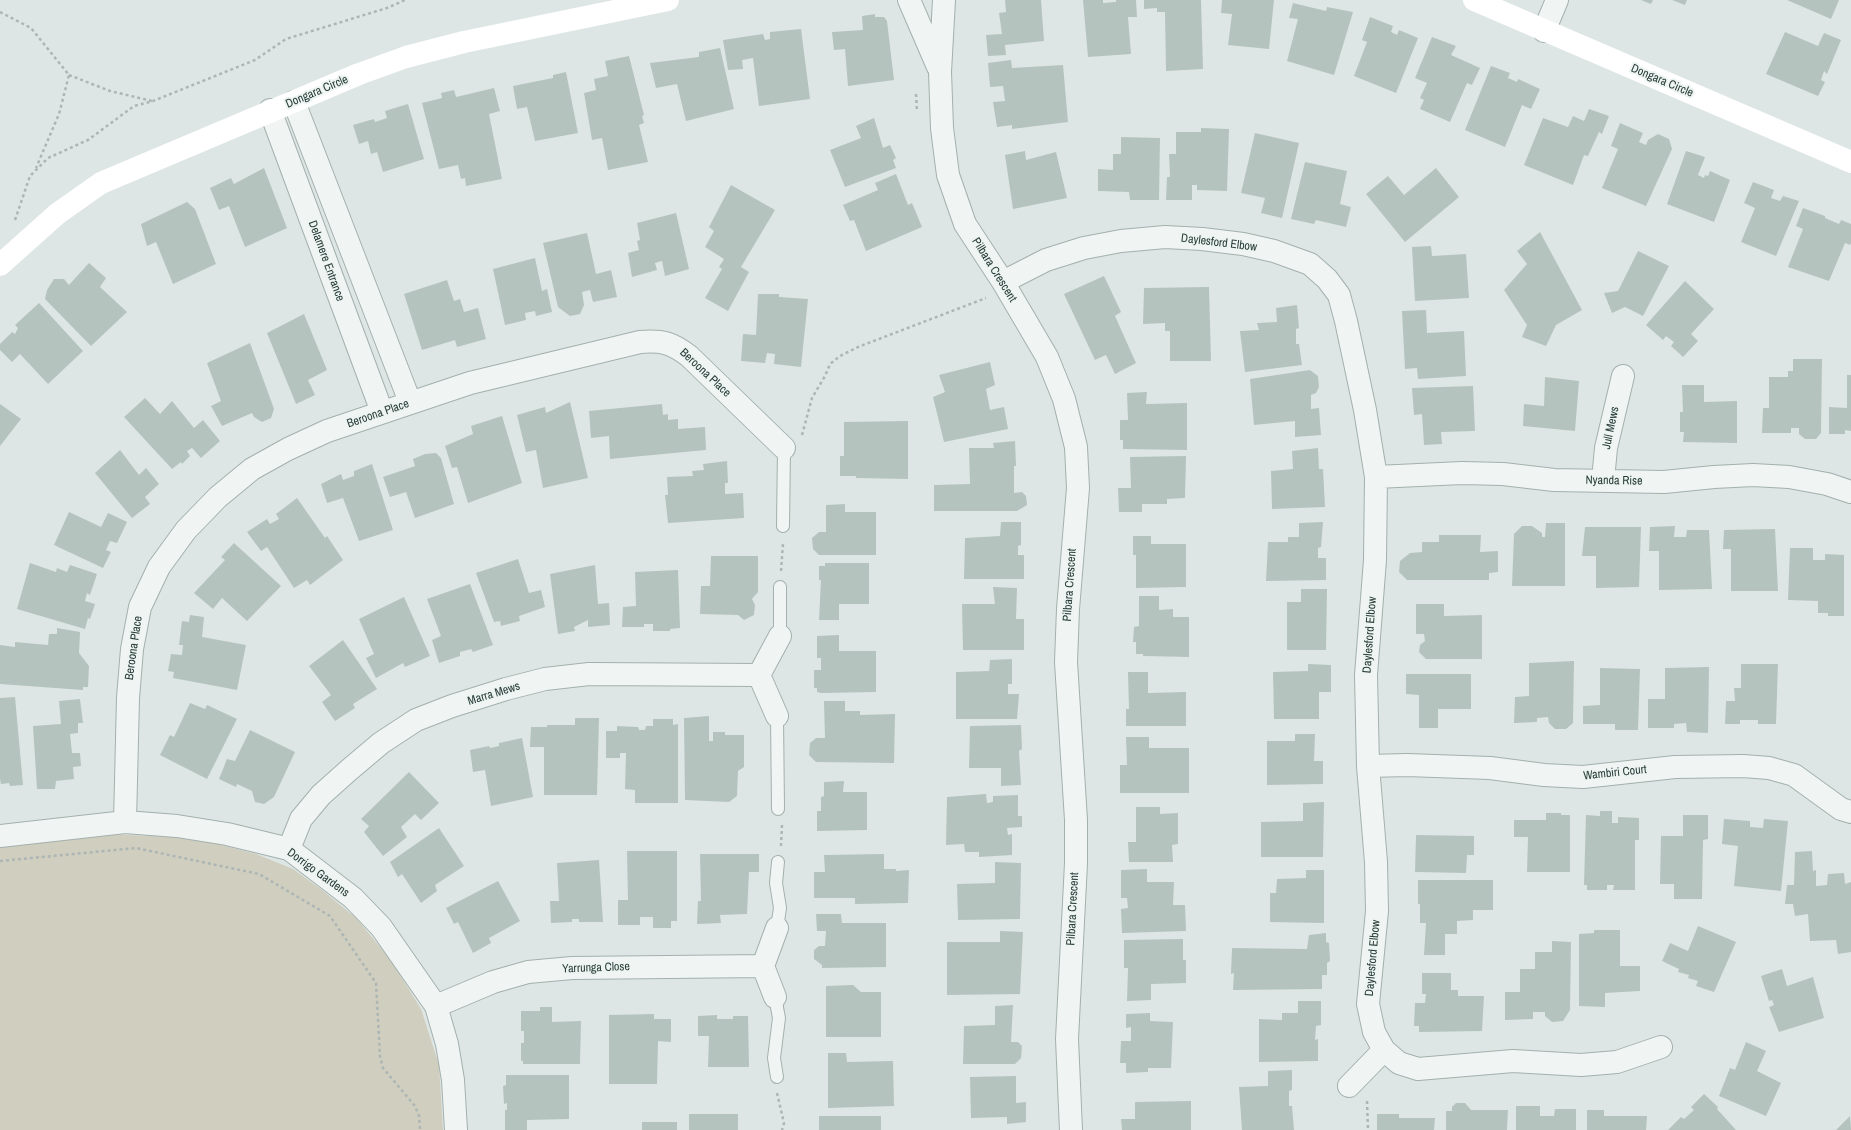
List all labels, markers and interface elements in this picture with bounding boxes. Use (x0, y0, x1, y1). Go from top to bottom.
street label: Dongara Circle (1629, 61, 1695, 101)
street label: Dongara Circle (284, 72, 350, 112)
street label: Delamere Entrance (305, 219, 347, 303)
street label: Daylesford Elbow (1180, 231, 1258, 255)
street label: Pilbara Crescent (968, 235, 1020, 305)
street label: Beroona Place (676, 346, 734, 400)
street label: Beroona Place (345, 397, 411, 431)
street label: Jull Mews (1599, 405, 1623, 451)
street label: Nyanda Rise (1585, 473, 1643, 489)
street label: Pilbara Crescent (1060, 548, 1080, 622)
street label: Daylesford Elbow (1360, 596, 1380, 674)
street label: Beroona Place (122, 615, 146, 681)
street label: Marra Mews (466, 679, 522, 709)
street label: Wambiri Court (1583, 763, 1647, 783)
street label: Dorrigo Gardens (284, 846, 352, 900)
street label: Pilbara Crescent (1064, 872, 1082, 946)
street label: Daylesford Elbow (1362, 919, 1384, 997)
street label: Yarrunga Close (562, 960, 630, 976)

